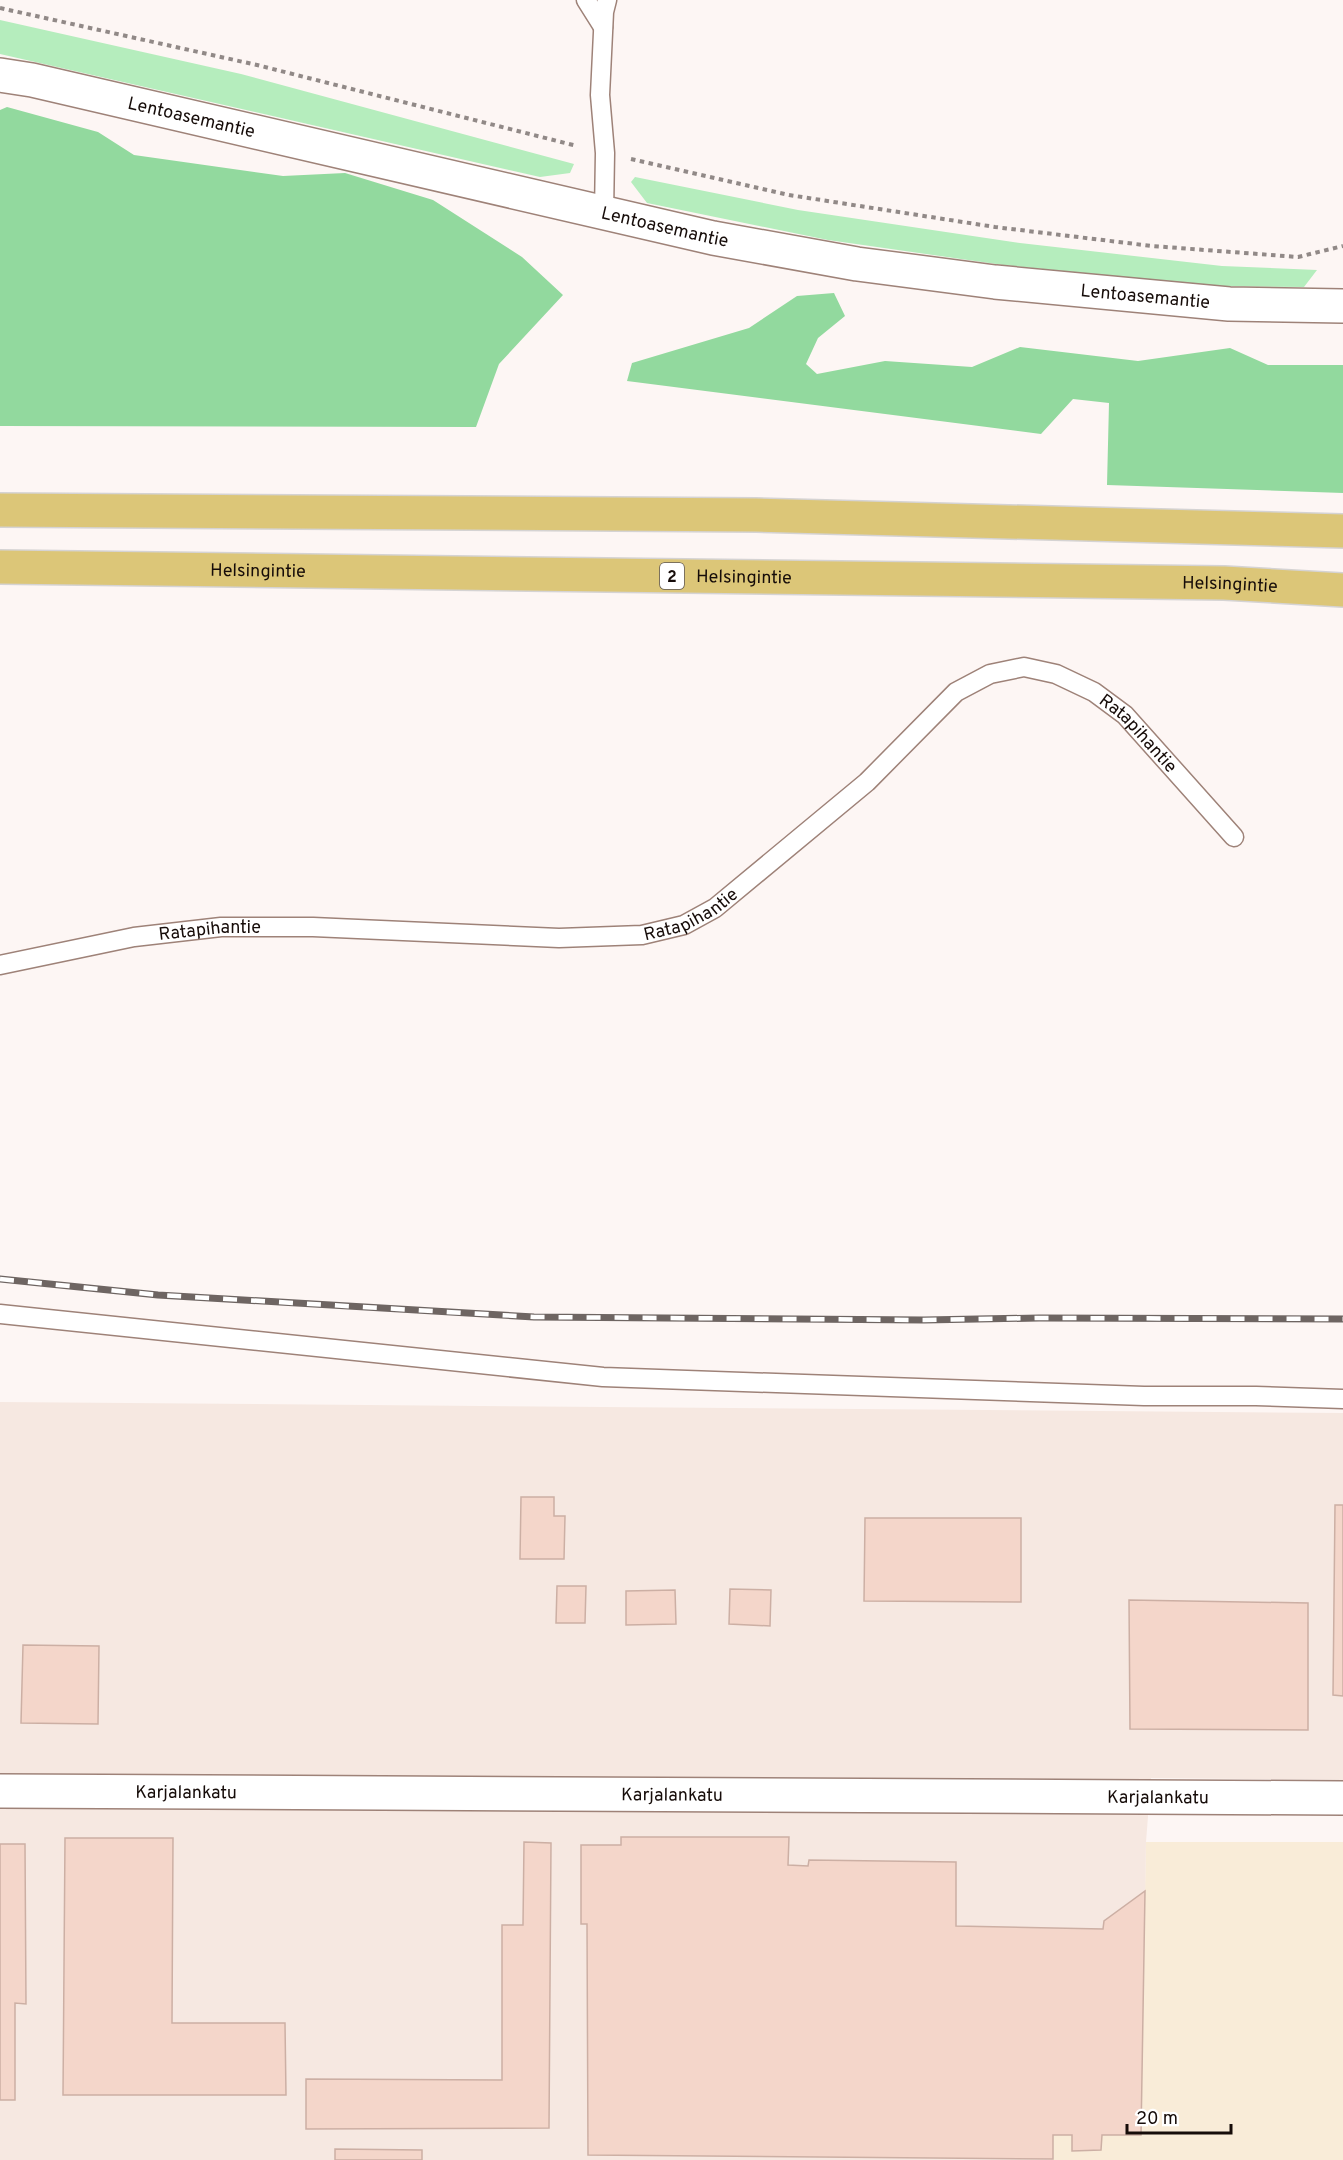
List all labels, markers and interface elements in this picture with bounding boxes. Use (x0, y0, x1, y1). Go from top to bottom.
street label: Lentoasemantie (125, 93, 257, 144)
street label: Lentoasemantie (599, 202, 730, 254)
street label: Lentoasemantie (1079, 280, 1211, 315)
street label: Helsingintie (210, 560, 306, 584)
road number: 2 (660, 563, 684, 589)
street label: Helsingintie (696, 566, 792, 590)
street label: Helsingintie (1182, 572, 1278, 599)
street label: Ratapihantie (1094, 690, 1181, 778)
street label: Ratapihantie (642, 884, 743, 947)
street label: Ratapihantie (157, 917, 261, 947)
street label: Karjalankatu (135, 1782, 237, 1805)
street label: Karjalankatu (621, 1784, 723, 1808)
street label: Karjalankatu (1107, 1787, 1209, 1810)
scale bar (1127, 2097, 1230, 2135)
text: 20 m (1136, 2108, 1178, 2131)

